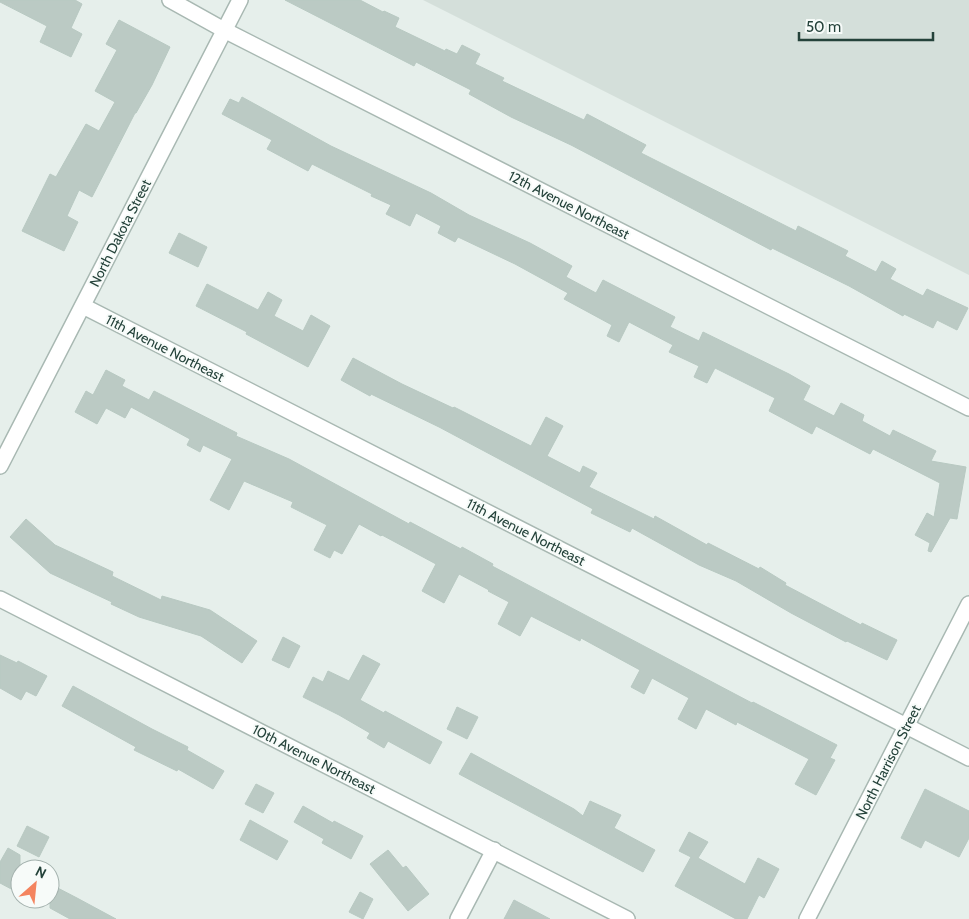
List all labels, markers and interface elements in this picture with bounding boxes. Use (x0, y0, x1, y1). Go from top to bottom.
scale bar (799, 10, 933, 42)
text: 50 m (806, 18, 841, 36)
street label: 12th Avenue Northeast (505, 167, 633, 243)
street label: North Dakota Street (85, 176, 155, 290)
street label: 11th Avenue Northeast (103, 310, 228, 386)
street label: 11th Avenue Northeast (464, 494, 589, 570)
street label: North Harrison Street (851, 702, 925, 822)
street label: 10th Avenue Northeast (249, 720, 379, 798)
north arrow (10, 859, 60, 909)
text: N (32, 862, 49, 883)

